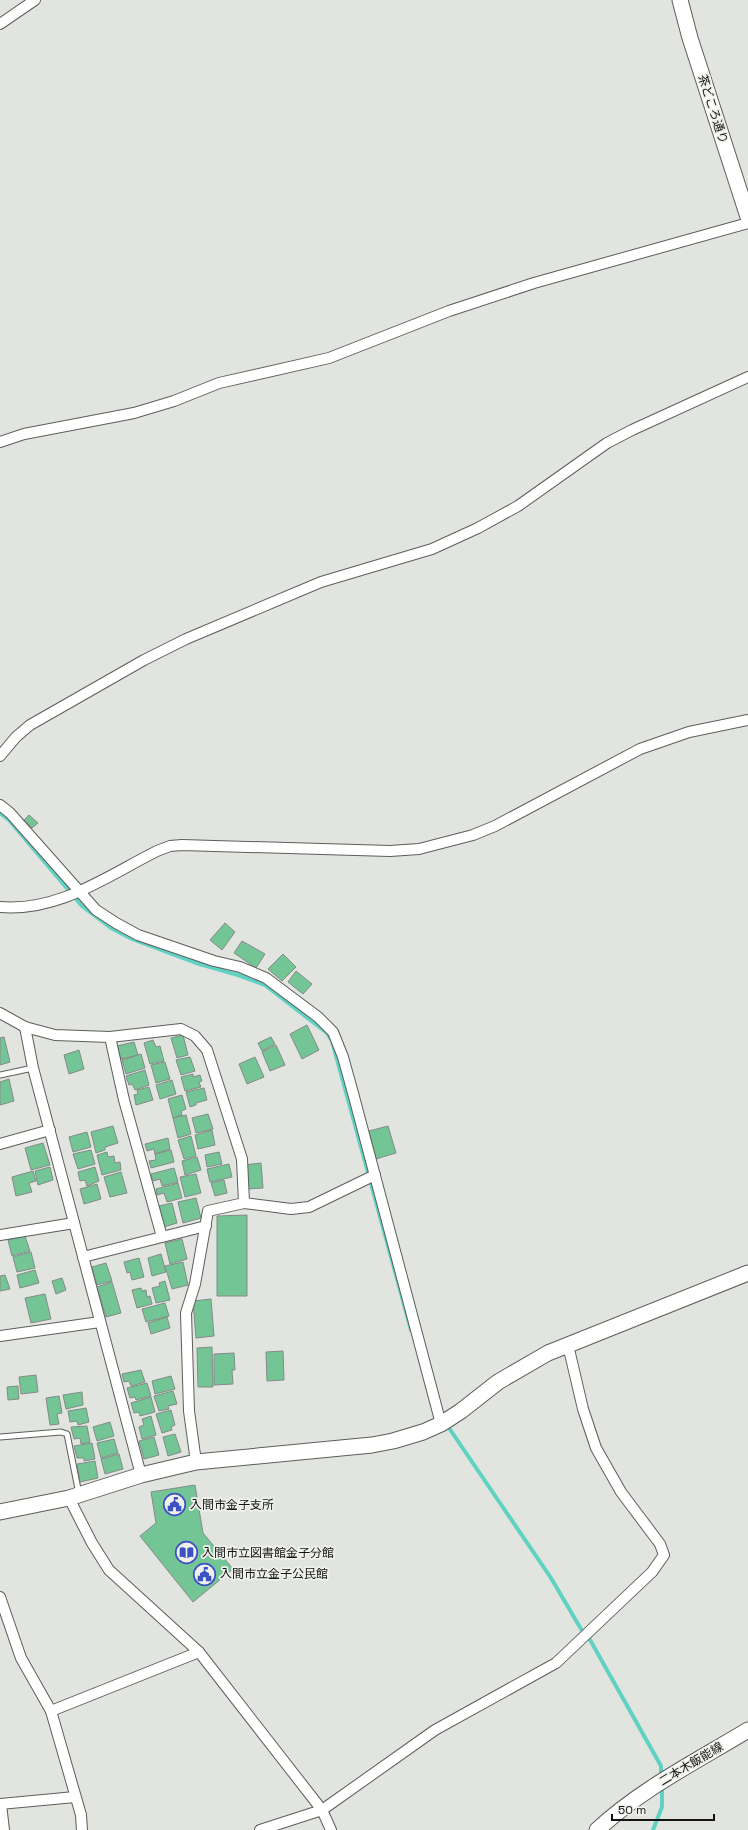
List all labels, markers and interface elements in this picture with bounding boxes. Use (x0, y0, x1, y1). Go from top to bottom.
street label: 茶どころ通り (694, 72, 732, 146)
public building icon: 入間市金子支所 (161, 1492, 187, 1518)
place label: 入間市金子支所 (190, 1497, 274, 1513)
library icon: 入間市立図書館金子分館 (173, 1540, 199, 1566)
place label: 入間市立図書館金子分館 (202, 1545, 334, 1561)
public building icon: 入間市立金子公民館 (191, 1561, 217, 1587)
place label: 入間市立金子公民館 (220, 1566, 328, 1582)
street label: 二本木飯能線 (656, 1739, 726, 1789)
scale bar (612, 1796, 714, 1822)
text: 50 m (618, 1802, 646, 1818)

